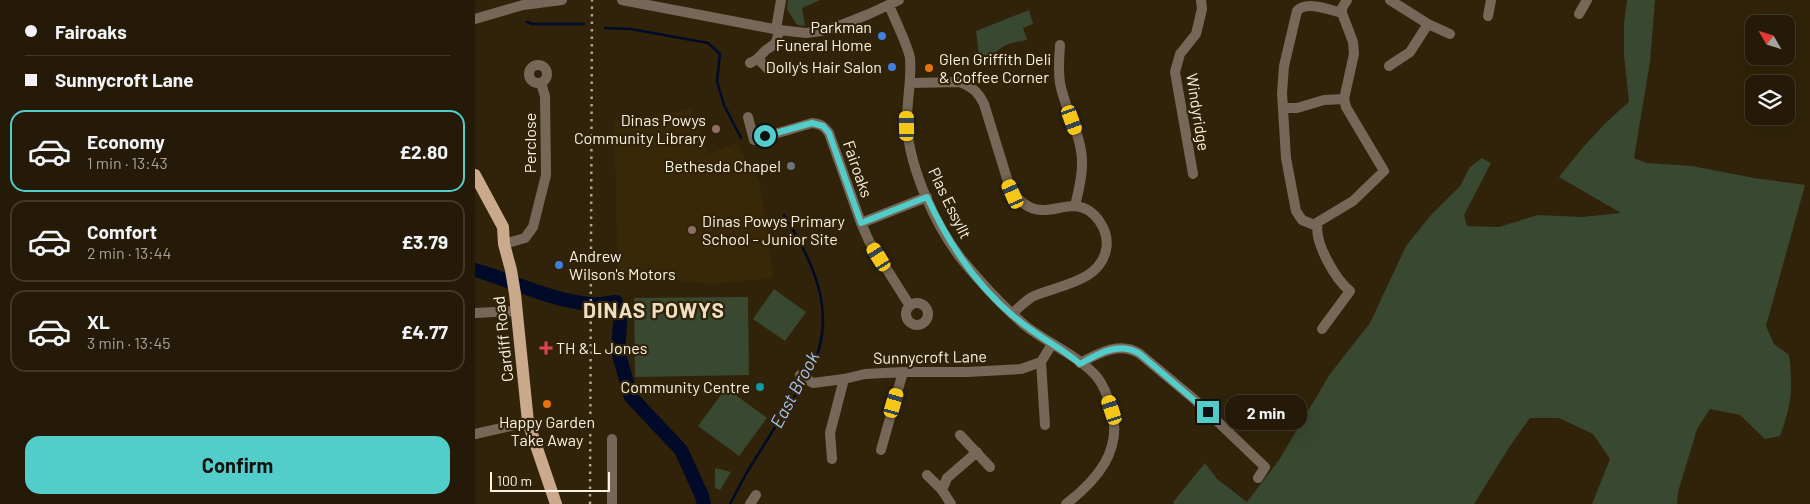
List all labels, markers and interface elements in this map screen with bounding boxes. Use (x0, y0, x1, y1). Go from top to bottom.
north arrow (1745, 15, 1795, 65)
map controls (1745, 15, 1795, 125)
place label: Parkman Funeral Home (776, 17, 872, 54)
text: Fairoaks (55, 20, 127, 43)
marker: Parkman Funeral Home (876, 30, 888, 42)
place label: Glen Griffith Deli & Coffee Corner (939, 49, 1051, 86)
place label: Dolly's Hair Salon (766, 57, 882, 76)
marker: Dolly's Hair Salon (886, 61, 898, 73)
marker: Glen Griffith Deli & Coffee Corner (923, 62, 935, 74)
text: Sunnycroft Lane (55, 68, 194, 91)
street label: Windyridge (1183, 72, 1214, 152)
button: layers (1745, 75, 1795, 125)
car (1059, 103, 1084, 137)
place label: Dinas Powys Community Library (574, 110, 707, 147)
car (899, 111, 914, 141)
street label: Perclose (520, 113, 539, 173)
marker: Dinas Powys Community Library (710, 123, 722, 135)
route start (754, 125, 776, 147)
icon: car (27, 129, 72, 174)
text: Economy (87, 130, 165, 153)
street label: Fairoaks (840, 138, 877, 200)
text: £2.80 (399, 140, 448, 163)
text: 1 min · 13:43 (87, 153, 168, 172)
place label: Bethesda Chapel (665, 156, 781, 175)
marker: Bethesda Chapel (785, 160, 797, 172)
street label: Plas Essyllt (925, 164, 976, 242)
car (1000, 177, 1025, 211)
place label: Dinas Powys Primary School - Junior Site (702, 211, 846, 248)
icon: car (27, 219, 72, 264)
text: Comfort (87, 220, 157, 243)
marker: Dinas Powys Primary School - Junior Site (686, 224, 698, 236)
text: £3.79 (401, 230, 448, 253)
car (864, 240, 893, 274)
text: 2 min · 13:44 (87, 243, 171, 262)
place label: Andrew Wilson's Motors (569, 246, 676, 283)
marker: Andrew Wilson's Motors (553, 259, 565, 271)
street label: Cardiff Road (489, 295, 516, 383)
district label: DINAS POWYS (583, 297, 725, 322)
icon: car (27, 309, 72, 354)
text: XL (87, 310, 110, 333)
text: £4.77 (401, 320, 448, 343)
text: 3 min · 13:45 (87, 333, 170, 352)
place label: TH & L Jones (556, 338, 647, 357)
marker: TH & L Jones (540, 342, 552, 354)
street label: Sunnycroft Lane (873, 346, 987, 367)
water label: East Brook (765, 347, 824, 431)
place label: Community Centre (620, 377, 750, 396)
marker: Community Centre (754, 381, 766, 393)
car (882, 387, 905, 419)
car (1100, 393, 1123, 427)
callout: 2 min (1225, 394, 1308, 430)
marker: Happy Garden Take Away (541, 398, 553, 410)
route end (1197, 401, 1219, 423)
text: 2 min (1247, 403, 1285, 422)
place label: Happy Garden Take Away (499, 412, 595, 449)
button: Confirm (25, 436, 450, 494)
scale bar (490, 469, 610, 492)
text: 100 m (497, 472, 532, 489)

